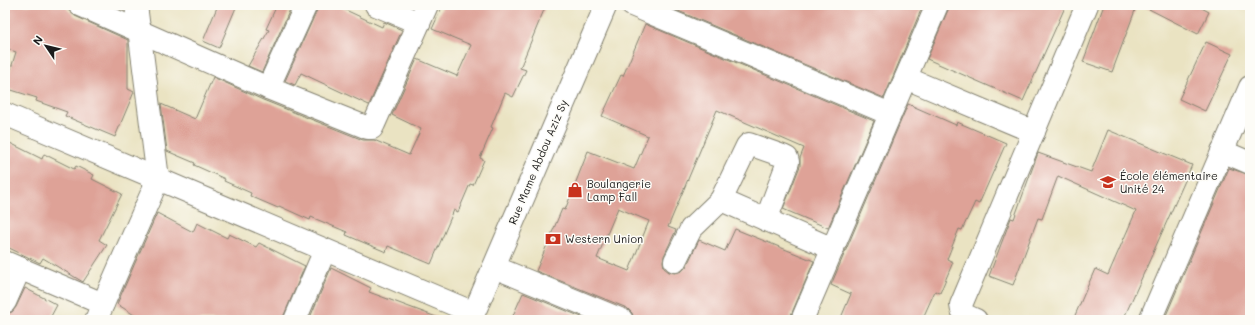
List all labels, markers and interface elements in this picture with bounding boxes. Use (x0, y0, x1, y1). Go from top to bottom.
north arrow (26, 26, 66, 66)
text: N (29, 32, 46, 48)
street label: Rue Mame Abdou Aziz Sy (504, 97, 571, 227)
place label: École élémentaire Unité 24 (1120, 168, 1218, 196)
school or university icon: École élémentaire Unité 24 (1099, 173, 1117, 191)
place label: Boulangerie Lamp Fall (587, 176, 651, 204)
shop icon: Boulangerie Lamp Fall (566, 181, 584, 199)
bank icon: Western Union (544, 230, 562, 248)
place label: Western Union (565, 231, 643, 246)

